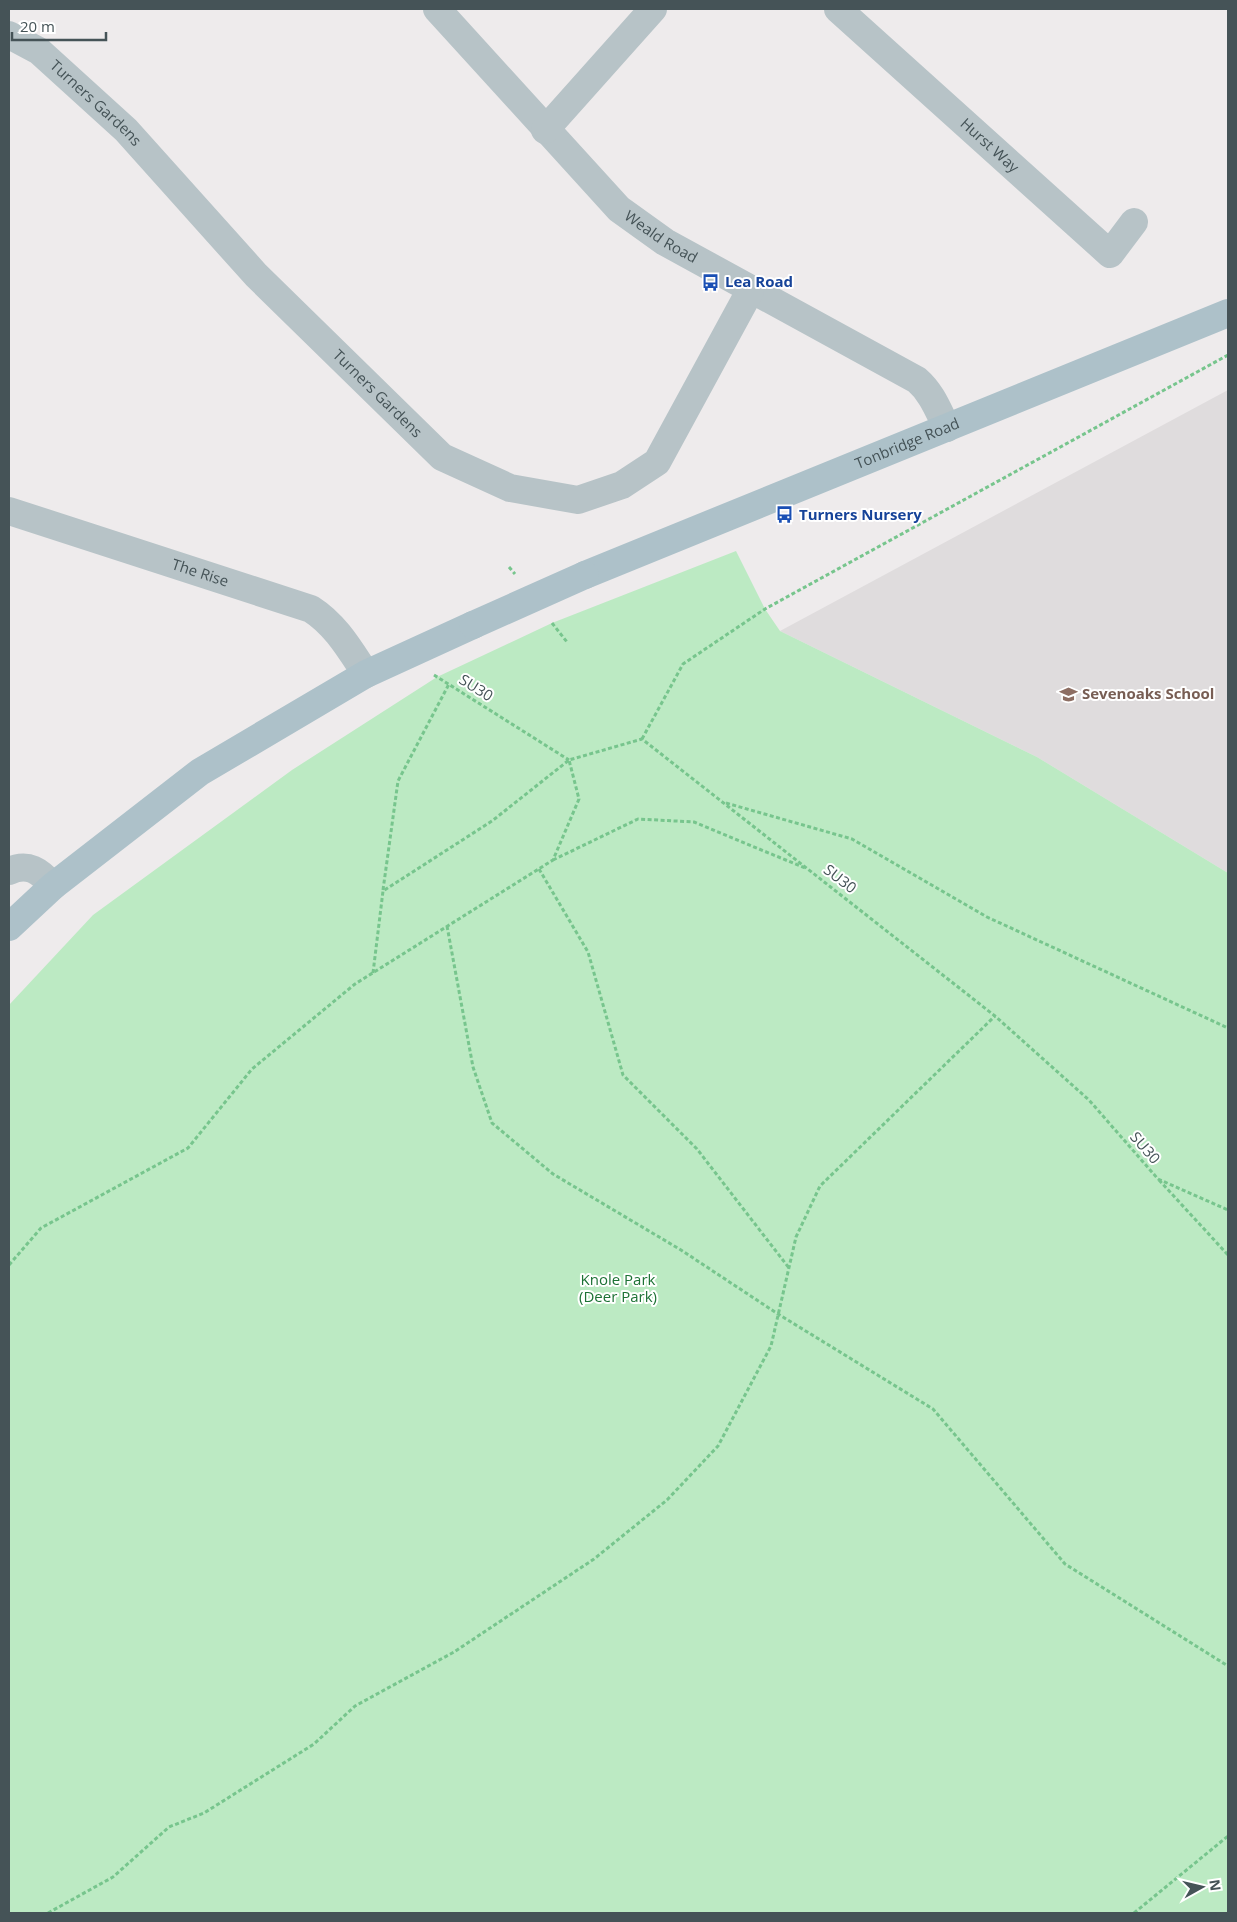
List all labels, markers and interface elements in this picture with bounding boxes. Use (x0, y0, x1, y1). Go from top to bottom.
scale bar (12, 10, 106, 42)
text: 20 m (20, 16, 55, 36)
street label: Turners Gardens (46, 55, 146, 150)
street label: Hurst Way (957, 113, 1024, 177)
street label: Weald Road (621, 205, 702, 267)
place label: Lea Road (725, 271, 793, 291)
bus stop icon: Lea Road (701, 272, 721, 292)
street label: Turners Gardens (329, 345, 427, 441)
street label: Tonbridge Road (852, 413, 962, 473)
place label: Turners Nursery (799, 504, 922, 524)
bus stop icon: Turners Nursery (775, 505, 795, 525)
street label: The Rise (170, 554, 231, 591)
street label: SU30 (456, 669, 497, 705)
place label: Sevenoaks School (1082, 683, 1214, 703)
school or university icon: Sevenoaks School (1058, 684, 1078, 704)
street label: SU30 (820, 859, 861, 897)
street label: SU30 (1126, 1127, 1165, 1168)
park label: Knole Park (Deer Park) (579, 1269, 657, 1306)
north arrow (1177, 1862, 1227, 1912)
text: N (1205, 1878, 1226, 1892)

